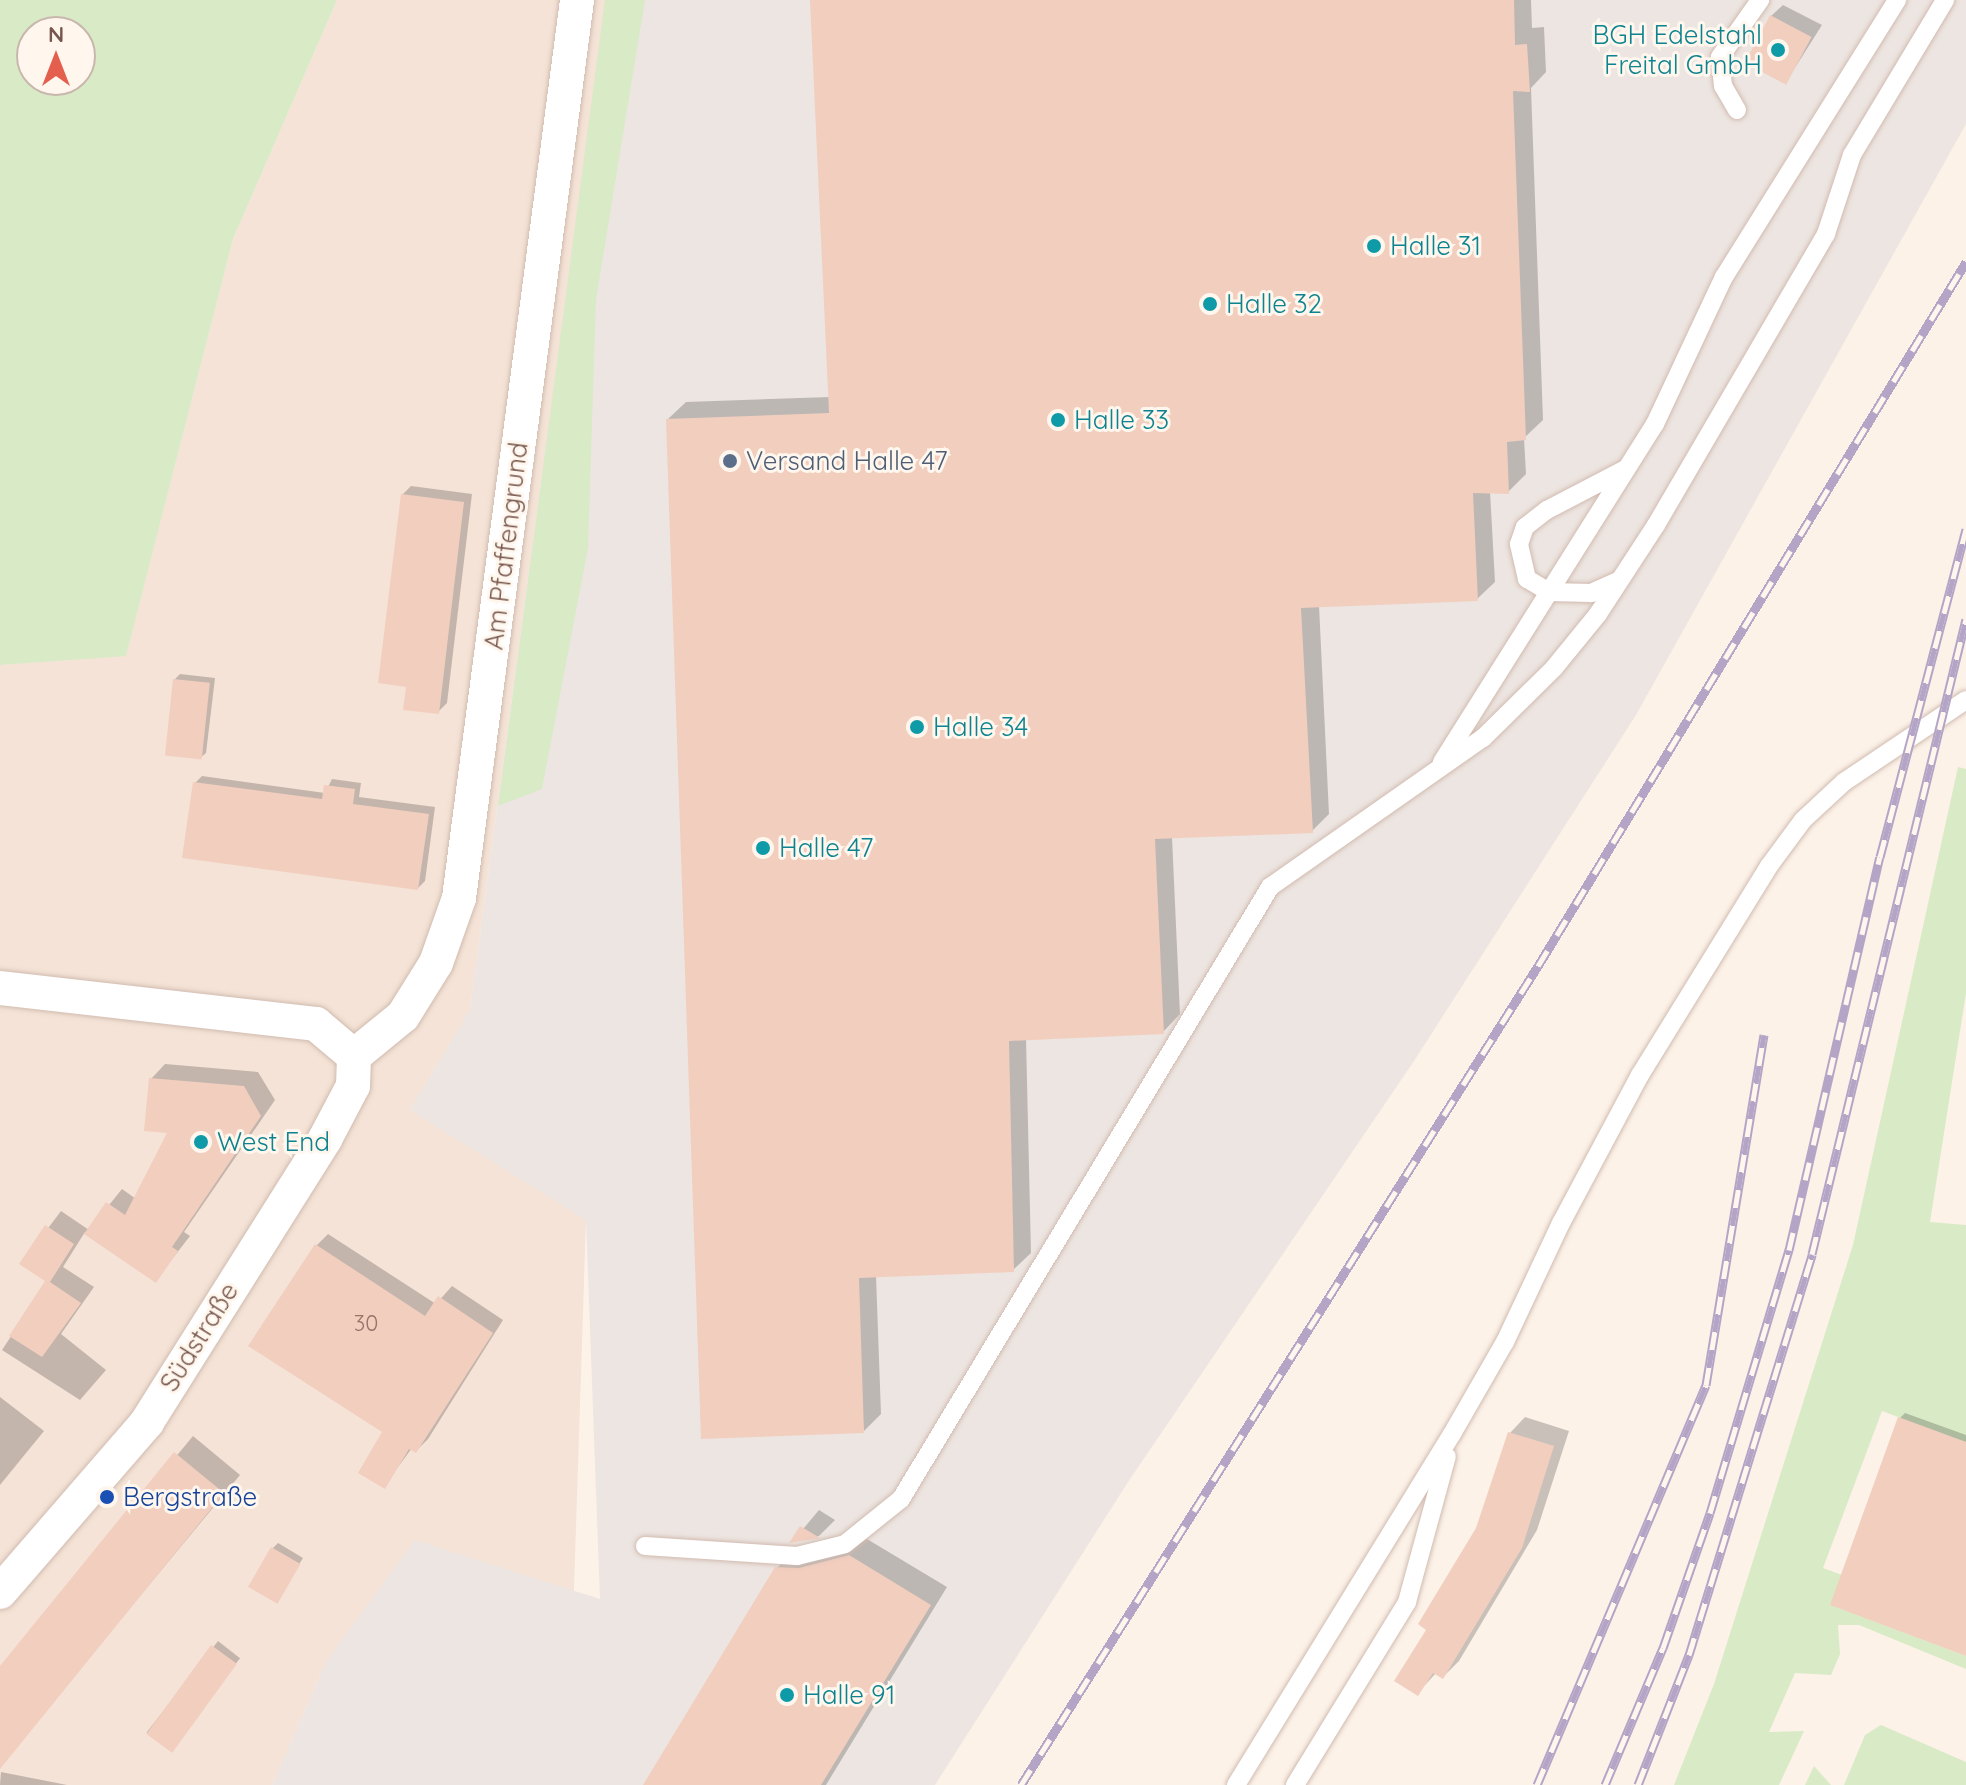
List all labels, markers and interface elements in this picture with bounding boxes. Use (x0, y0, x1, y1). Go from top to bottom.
north arrow (16, 16, 96, 96)
place label: BGH Edelstahl Freital GmbH (1593, 19, 1762, 80)
text: N (48, 20, 64, 48)
marker: BGH Edelstahl Freital GmbH (1769, 41, 1787, 59)
place label: Halle 31 (1390, 230, 1481, 262)
marker: Halle 31 (1365, 237, 1383, 255)
place label: Halle 32 (1226, 288, 1322, 320)
marker: Halle 32 (1201, 295, 1219, 313)
place label: Halle 33 (1074, 404, 1169, 436)
marker: Halle 33 (1049, 411, 1067, 429)
street label: Am Pfaffengrund (478, 441, 534, 651)
place label: Versand Halle 47 (746, 445, 948, 477)
marker: Versand Halle 47 (721, 452, 739, 470)
place label: Halle 34 (933, 711, 1028, 743)
marker: Halle 34 (908, 718, 926, 736)
place label: Halle 47 (779, 832, 873, 864)
marker: Halle 47 (754, 839, 772, 857)
place label: West End (217, 1126, 330, 1158)
marker: West End (192, 1133, 210, 1151)
street label: Südstraße (153, 1277, 245, 1397)
house number: 30 (354, 1311, 378, 1337)
place label: Bergstraße (123, 1481, 257, 1513)
marker: Bergstraße (98, 1488, 116, 1506)
place label: Halle 91 (803, 1679, 895, 1711)
marker: Halle 91 (778, 1686, 796, 1704)

